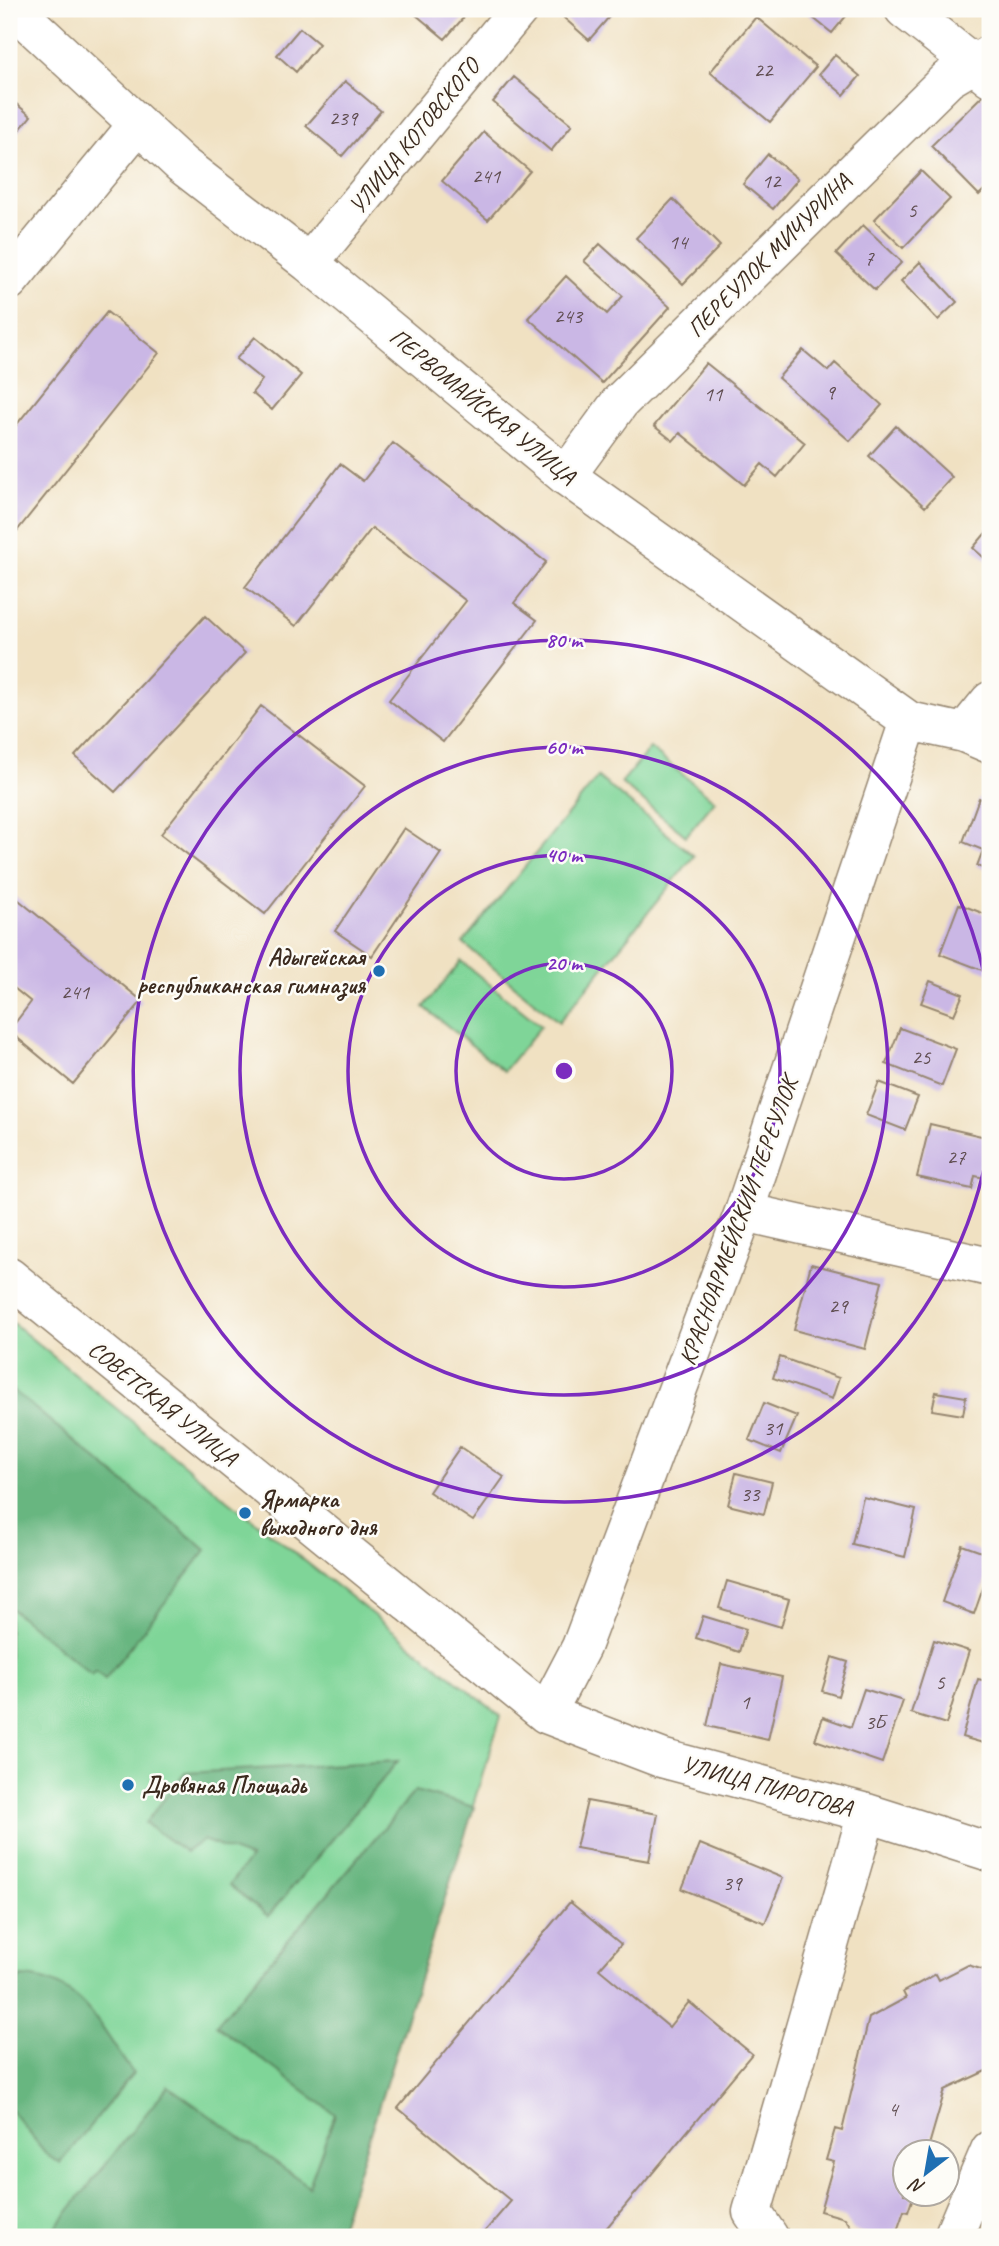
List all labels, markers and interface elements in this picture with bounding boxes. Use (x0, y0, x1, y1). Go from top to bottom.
street label: УЛИЦА КОТОВСКОГО (342, 50, 488, 220)
house number: 22 (754, 57, 774, 83)
house number: 239 (329, 105, 359, 131)
house number: 241 (472, 163, 502, 189)
street label: ПЕРЕУЛОК МИЧУРИНА (681, 166, 858, 343)
house number: 12 (762, 168, 782, 194)
house number: 5 (907, 197, 918, 223)
house number: 14 (669, 229, 690, 255)
house number: 7 (864, 245, 875, 271)
house number: 243 (554, 303, 584, 329)
street label: ПЕРВОМАЙСКАЯ УЛИЦА (384, 321, 583, 491)
house number: 9 (825, 379, 836, 405)
house number: 11 (704, 381, 724, 407)
text: 80 m (546, 627, 584, 653)
text: 60 m (546, 734, 584, 760)
text: 40 m (546, 842, 584, 868)
place label: Адыгейская республиканская гимназия (138, 942, 367, 1001)
text: 20 m (546, 950, 584, 976)
marker: Адыгейская республиканская гимназия (371, 963, 387, 979)
house number: 241 (61, 979, 91, 1005)
house number: 25 (912, 1044, 932, 1070)
centre of rings (552, 1059, 576, 1083)
street label: КРАСНОАРМЕЙСКИЙ ПЕРЕУЛОК (672, 1068, 806, 1369)
house number: 27 (947, 1144, 967, 1170)
house number: 29 (829, 1293, 849, 1319)
street label: СОВЕТСКАЯ УЛИЦА (82, 1334, 244, 1473)
house number: 31 (764, 1415, 784, 1441)
house number: 33 (741, 1481, 761, 1507)
place label: Ярмарка выходного дня (259, 1484, 378, 1542)
marker: Ярмарка выходного дня (237, 1505, 253, 1521)
house number: 5 (935, 1669, 946, 1695)
house number: 1 (740, 1689, 751, 1715)
house number: 3Б (865, 1709, 888, 1735)
street label: УЛИЦА ПИРОГОВА (678, 1749, 857, 1823)
place label: Дровяная Площадь (142, 1770, 308, 1800)
marker: Дровяная Площадь (120, 1777, 136, 1793)
house number: 39 (723, 1870, 743, 1896)
house number: 4 (888, 2096, 900, 2122)
north arrow (890, 2138, 960, 2208)
text: N (904, 2172, 929, 2200)

